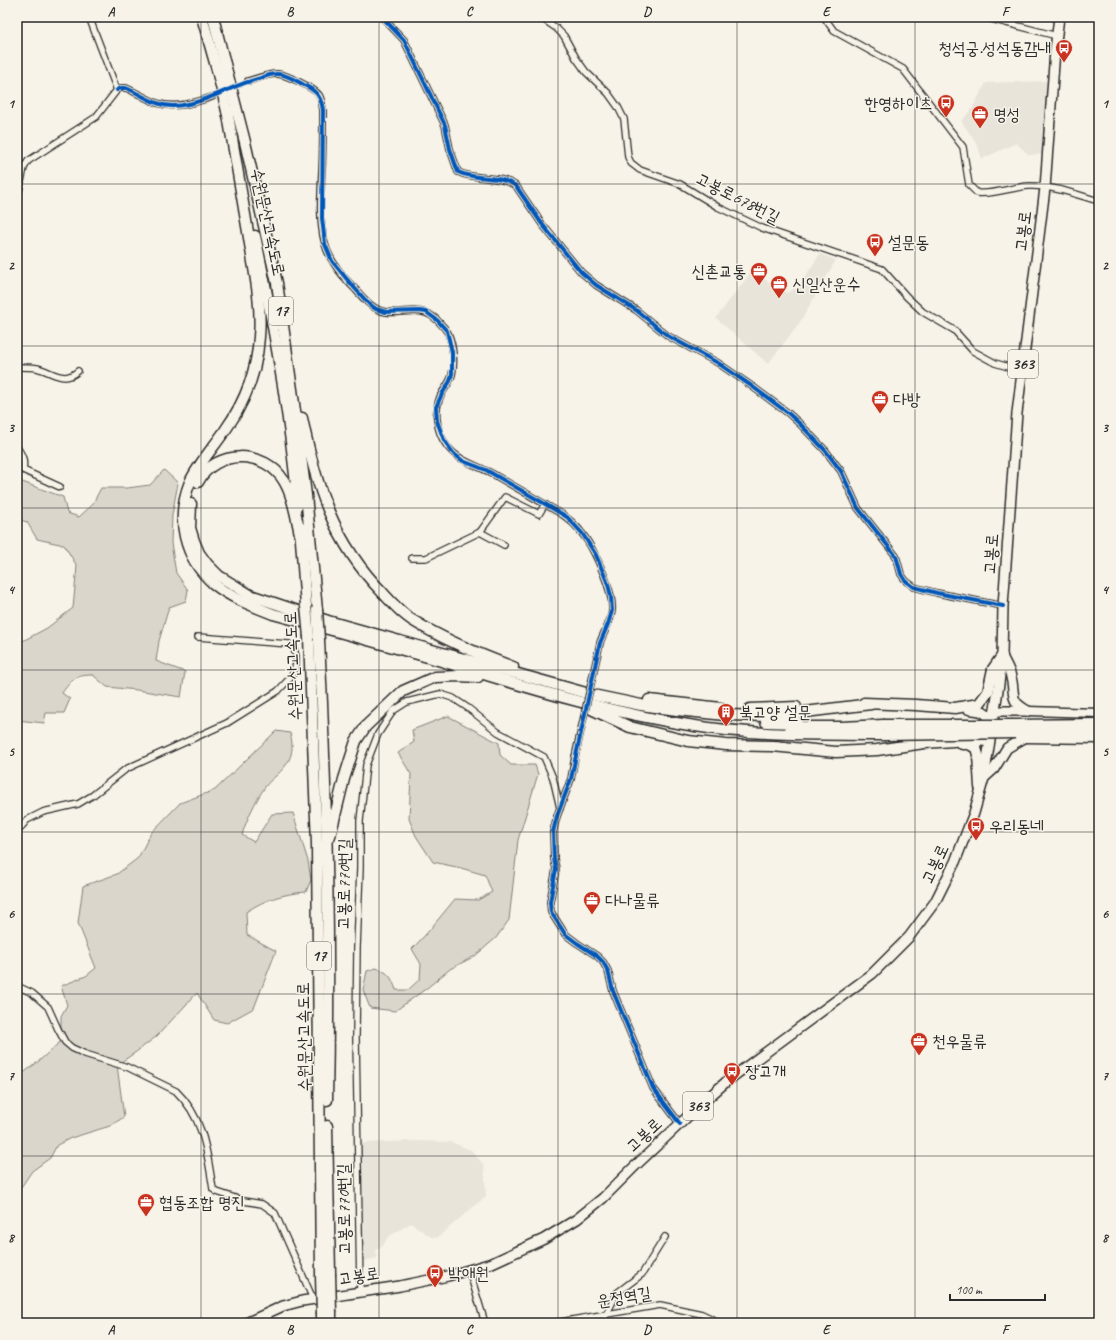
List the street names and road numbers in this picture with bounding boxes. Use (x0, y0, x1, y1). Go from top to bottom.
street label: 수원문산고속도로 (246, 166, 290, 278)
street label: 고봉로678번길 (693, 168, 784, 228)
street label: 고봉로 (1010, 209, 1036, 253)
road number: 17 (269, 297, 293, 325)
road number: 363 (1008, 350, 1038, 378)
street label: 고봉로 (979, 533, 1003, 575)
street label: 수원문산고속도로 (280, 611, 306, 721)
street label: 고봉로770번길 (333, 838, 355, 930)
street label: 고봉로 (917, 841, 953, 887)
road number: 17 (307, 942, 331, 970)
street label: 수원문산고속도로 (293, 982, 315, 1092)
road number: 363 (683, 1092, 713, 1120)
street label: 고봉로 (622, 1113, 666, 1157)
street label: 고봉로770번길 (333, 1163, 355, 1255)
street label: 고봉로 (337, 1262, 381, 1290)
street label: 운정역길 (595, 1282, 653, 1312)

